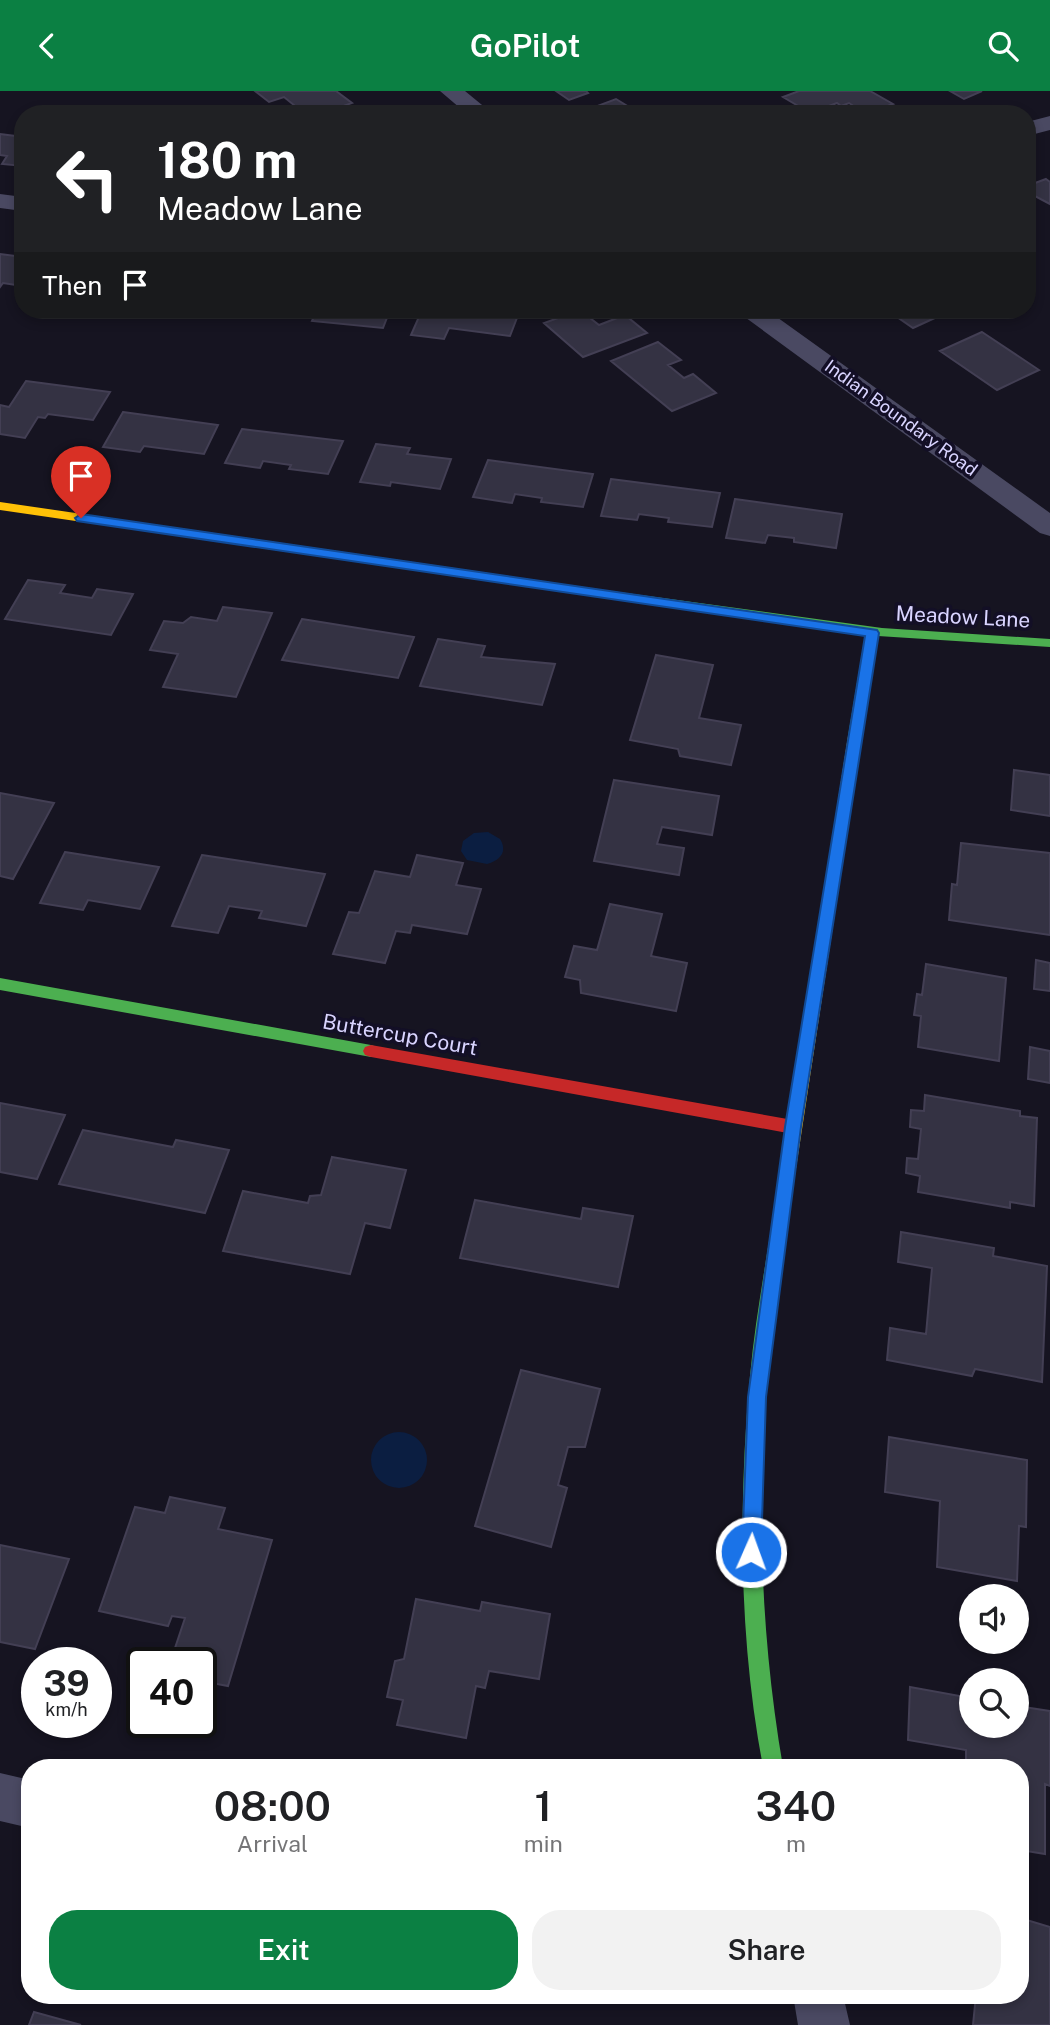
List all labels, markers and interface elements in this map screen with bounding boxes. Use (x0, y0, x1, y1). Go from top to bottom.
icon: back (28, 27, 66, 65)
text: GoPilot (470, 27, 580, 64)
icon: search (984, 27, 1022, 65)
text: 180 m (157, 131, 297, 189)
icon: left (42, 133, 133, 224)
text: Meadow Lane (157, 190, 363, 227)
icon: arrive (116, 266, 154, 304)
text: Then (42, 270, 102, 301)
street label: Indian Boundary Road (821, 355, 982, 480)
pin (51, 446, 111, 518)
icon: arrive (62, 457, 100, 495)
street label: Meadow Lane (895, 600, 1031, 633)
street label: Buttercup Court (321, 1009, 480, 1060)
position arrow (714, 1515, 788, 1589)
map controls (959, 1584, 1029, 1738)
button: sound (959, 1584, 1029, 1654)
speed limit sign: 40 (126, 1647, 217, 1738)
text: 39 (43, 1663, 90, 1704)
button: search (959, 1668, 1029, 1738)
text: km/h (45, 1699, 88, 1720)
text: 08:00 (214, 1781, 331, 1830)
text: 1 (534, 1781, 552, 1830)
text: 340 (756, 1781, 836, 1830)
text: Arrival (237, 1830, 308, 1857)
text: min (524, 1830, 563, 1857)
text: m (786, 1830, 806, 1857)
button: Exit (49, 1910, 518, 1990)
button: Share (532, 1910, 1001, 1990)

